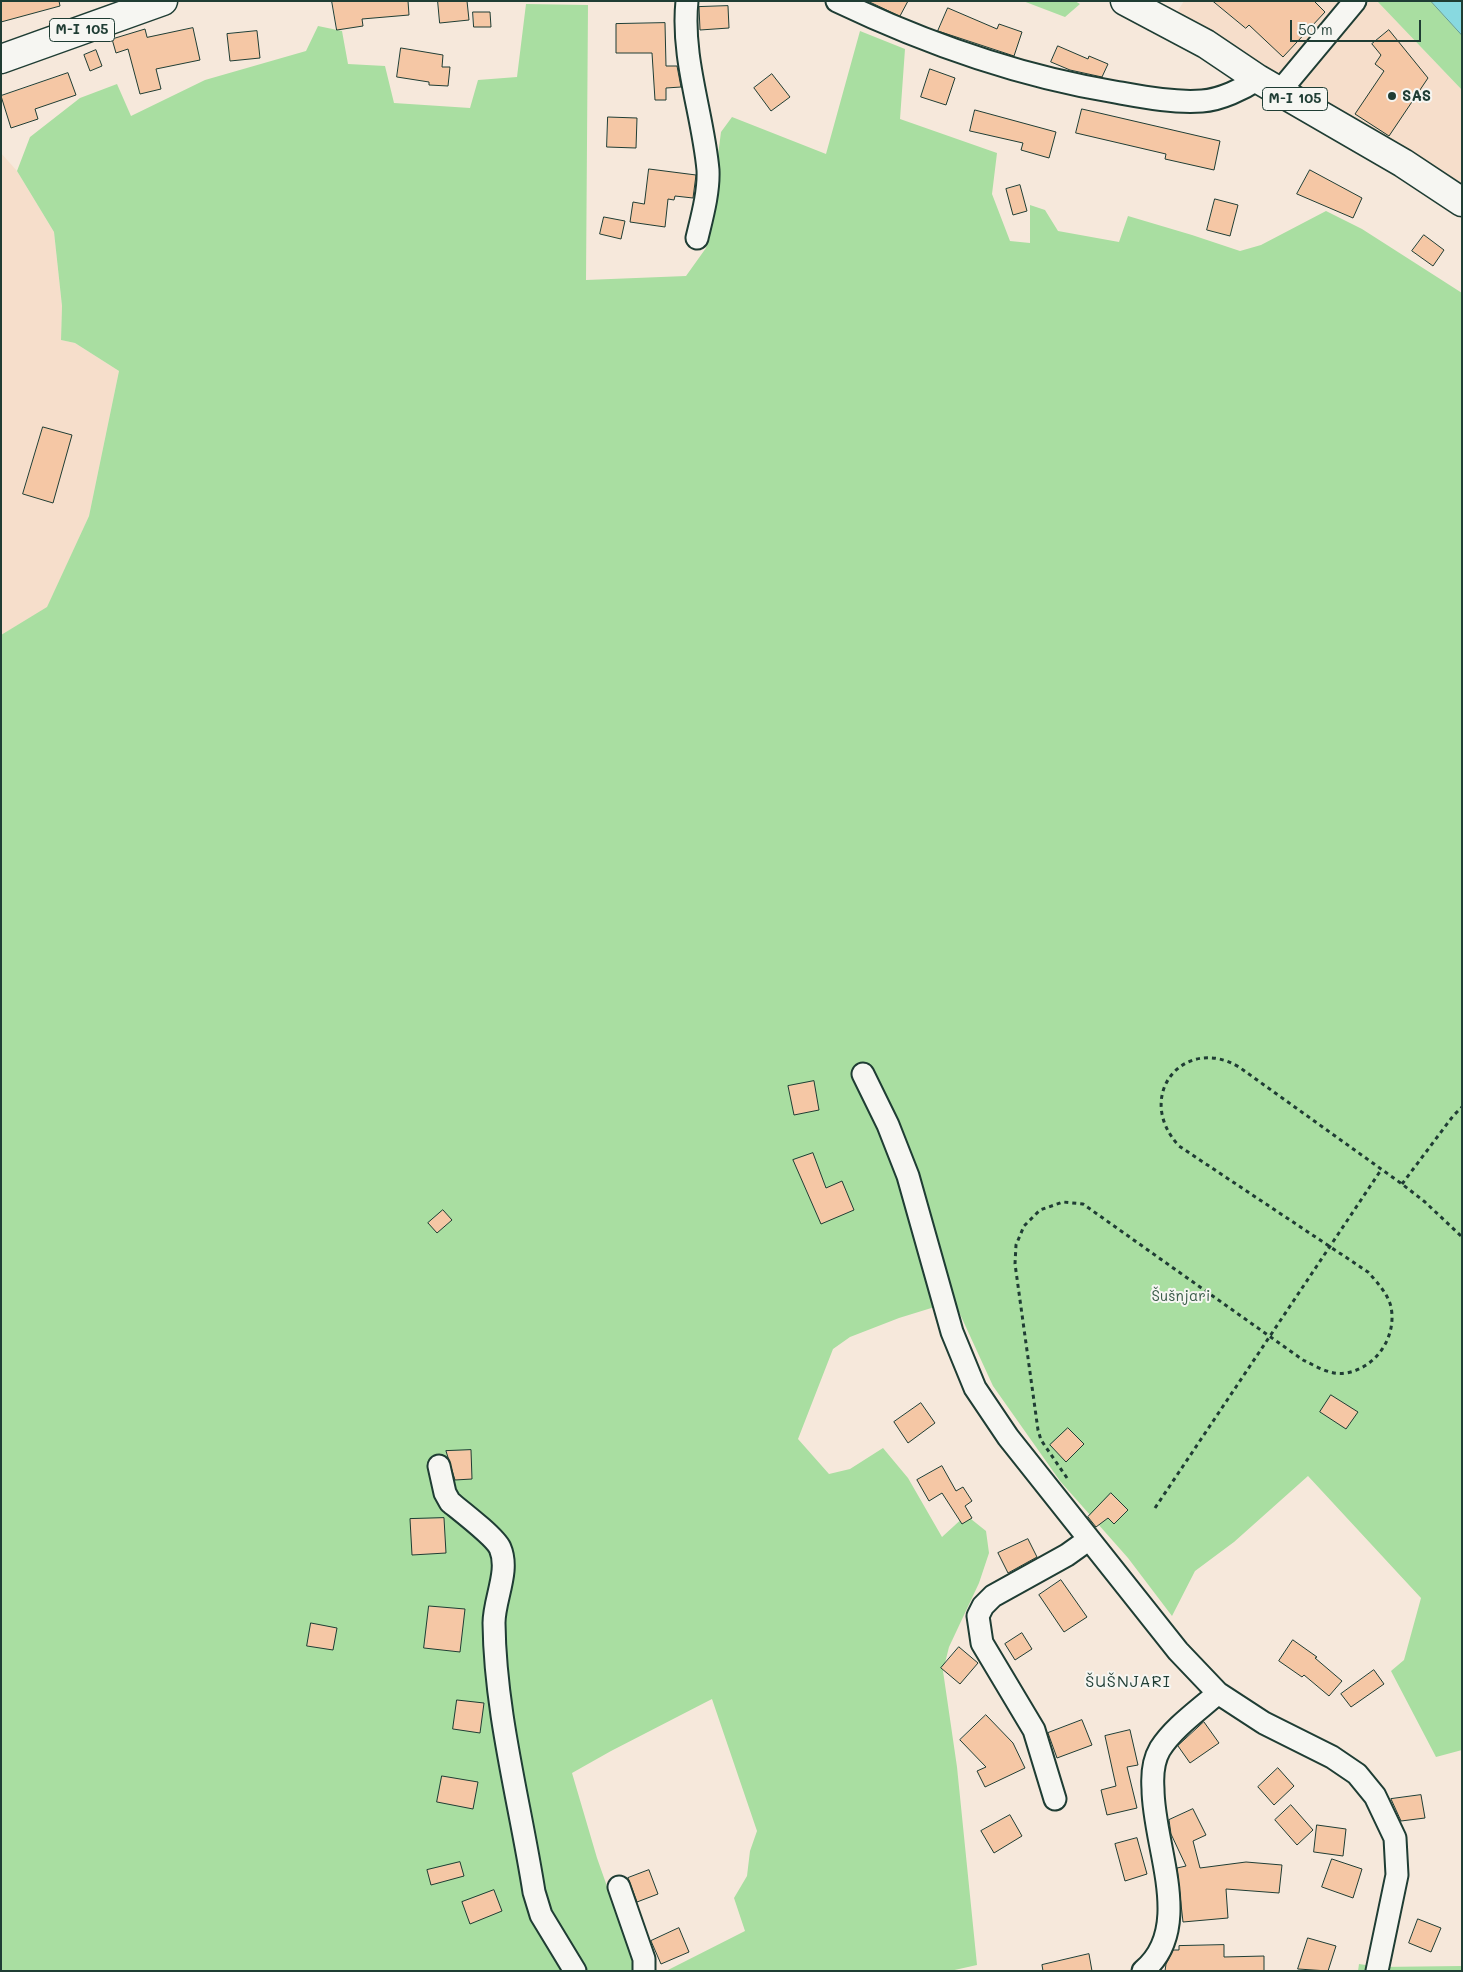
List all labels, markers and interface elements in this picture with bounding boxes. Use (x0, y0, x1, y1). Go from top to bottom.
scale bar (1293, 10, 1424, 42)
road number: M-I 105 (49, 18, 114, 42)
text: 50 m (1298, 19, 1333, 39)
place label: SAS (1402, 87, 1431, 105)
road number: M-I 105 (1262, 88, 1328, 110)
marker: SAS (1386, 90, 1398, 102)
park label: Šušnjari (1152, 1287, 1210, 1305)
district label: ŠUŠNJARI (1084, 1672, 1172, 1692)

